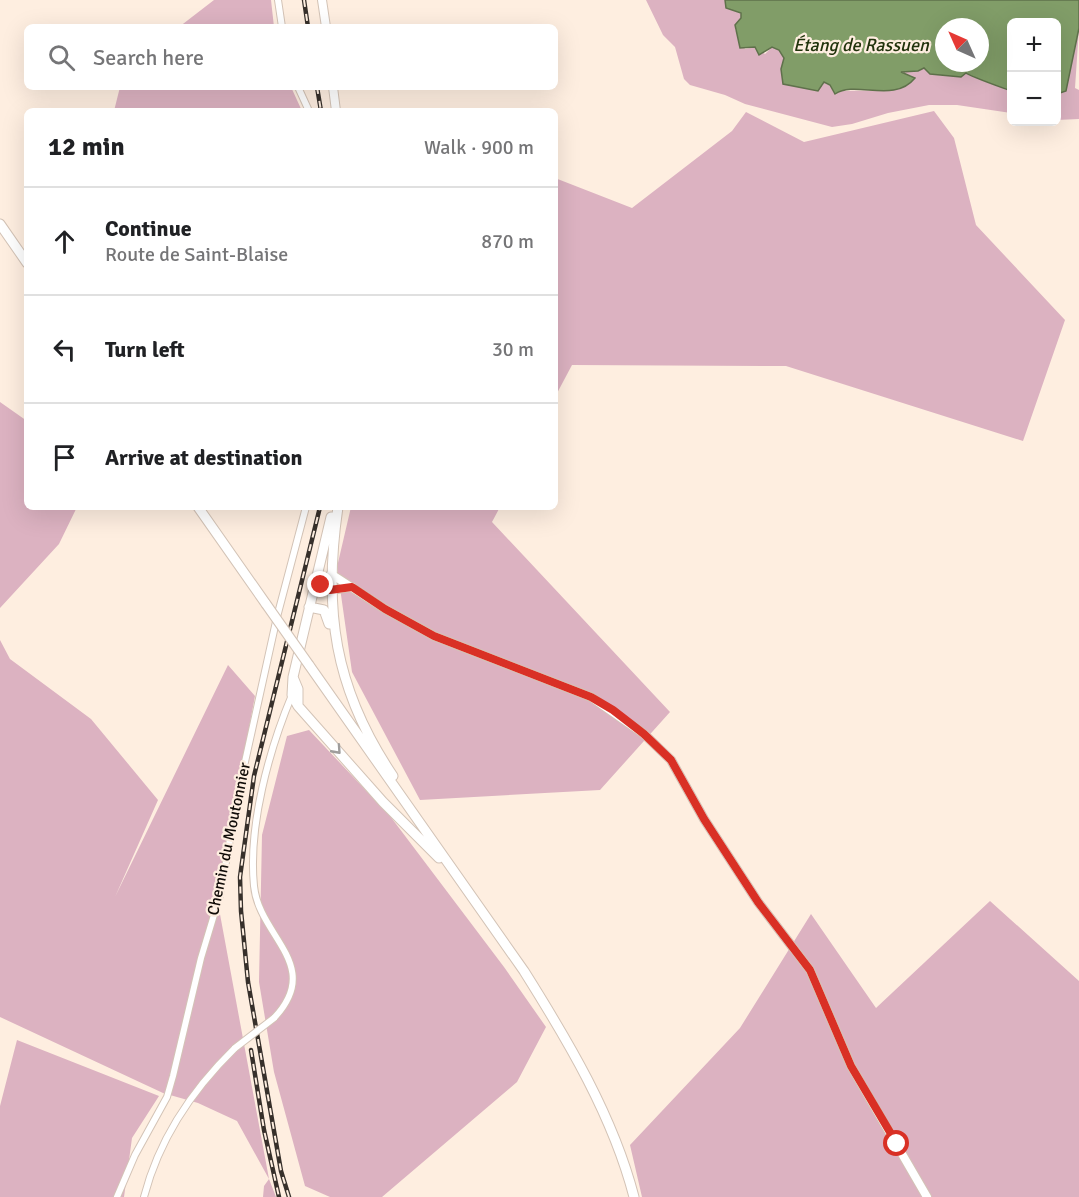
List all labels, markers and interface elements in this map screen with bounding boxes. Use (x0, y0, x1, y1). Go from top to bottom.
north arrow (935, 18, 989, 72)
map controls (1007, 18, 1061, 126)
button: + (1007, 18, 1061, 72)
search box (24, 24, 558, 90)
water label: Étang de Rassuen (793, 34, 930, 56)
icon: search (45, 41, 78, 74)
text: Search here (93, 44, 204, 71)
button: − (1007, 72, 1061, 126)
text: 12 min (48, 131, 125, 163)
text: Walk · 900 m (424, 135, 534, 160)
text: Continue (105, 215, 192, 242)
icon: ahead (48, 225, 81, 258)
text: 870 m (481, 229, 534, 254)
text: Route de Saint-Blaise (105, 242, 288, 267)
icon: left (48, 333, 81, 366)
text: Turn left (105, 336, 185, 363)
text: 30 m (492, 337, 534, 362)
icon: arrive (48, 441, 81, 474)
text: Arrive at destination (105, 444, 302, 471)
route end (307, 571, 333, 597)
one-way arrow (330, 743, 341, 754)
street label: Chemin du Moutonnier (203, 761, 255, 917)
route start (883, 1130, 909, 1156)

